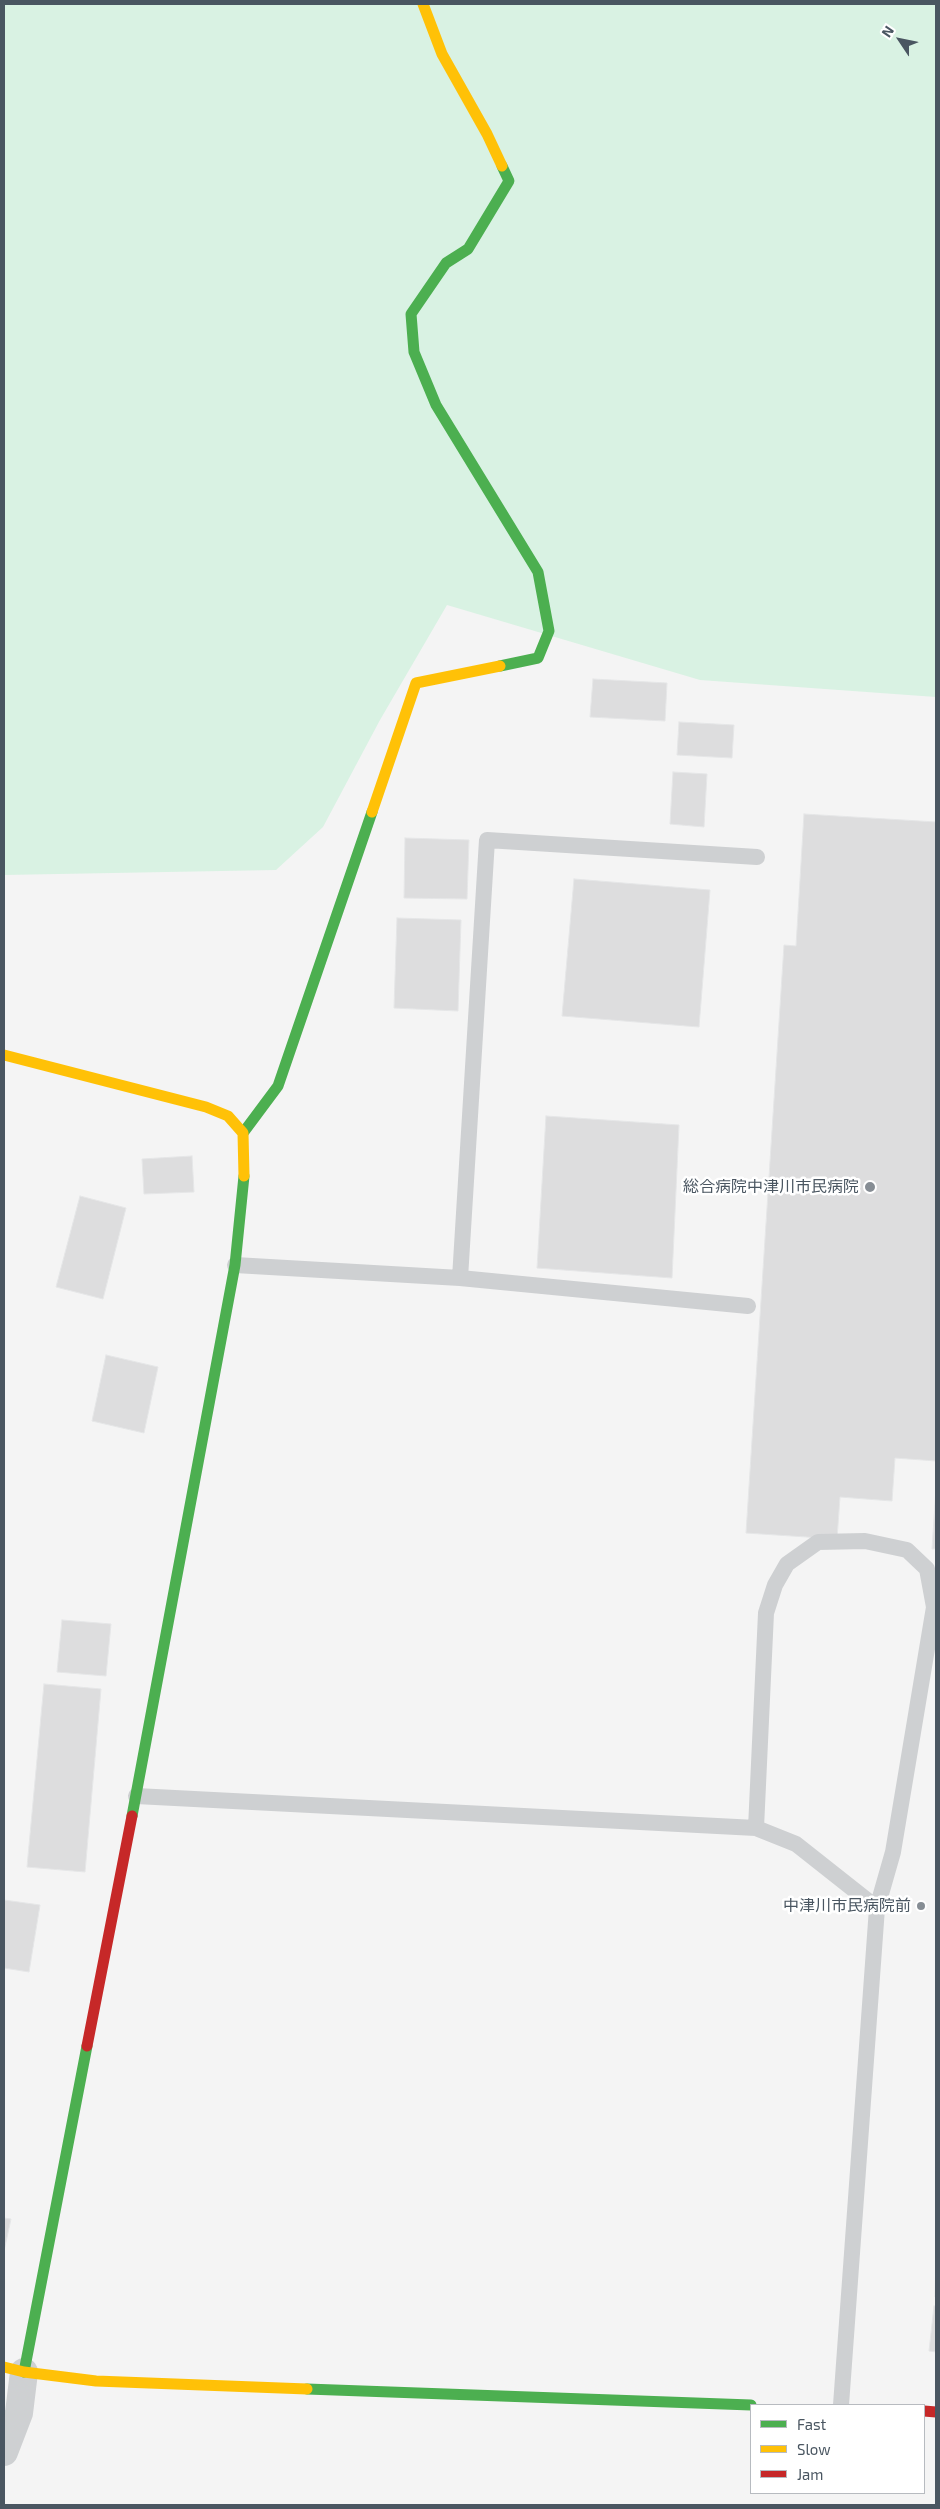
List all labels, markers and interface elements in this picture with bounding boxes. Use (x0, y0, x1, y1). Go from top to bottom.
north arrow (875, 15, 925, 65)
text: N (877, 22, 897, 40)
place label: 総合病院中津川市民病院 (683, 1177, 859, 1197)
marker: 総合病院中津川市民病院 (863, 1180, 877, 1194)
place label: 中津川市民病院前 (783, 1896, 911, 1916)
marker: 中津川市民病院前 (915, 1900, 927, 1912)
legend (750, 2404, 925, 2494)
text: Fast (797, 2415, 826, 2433)
text: Slow (797, 2440, 831, 2458)
text: Jam (797, 2465, 823, 2483)

